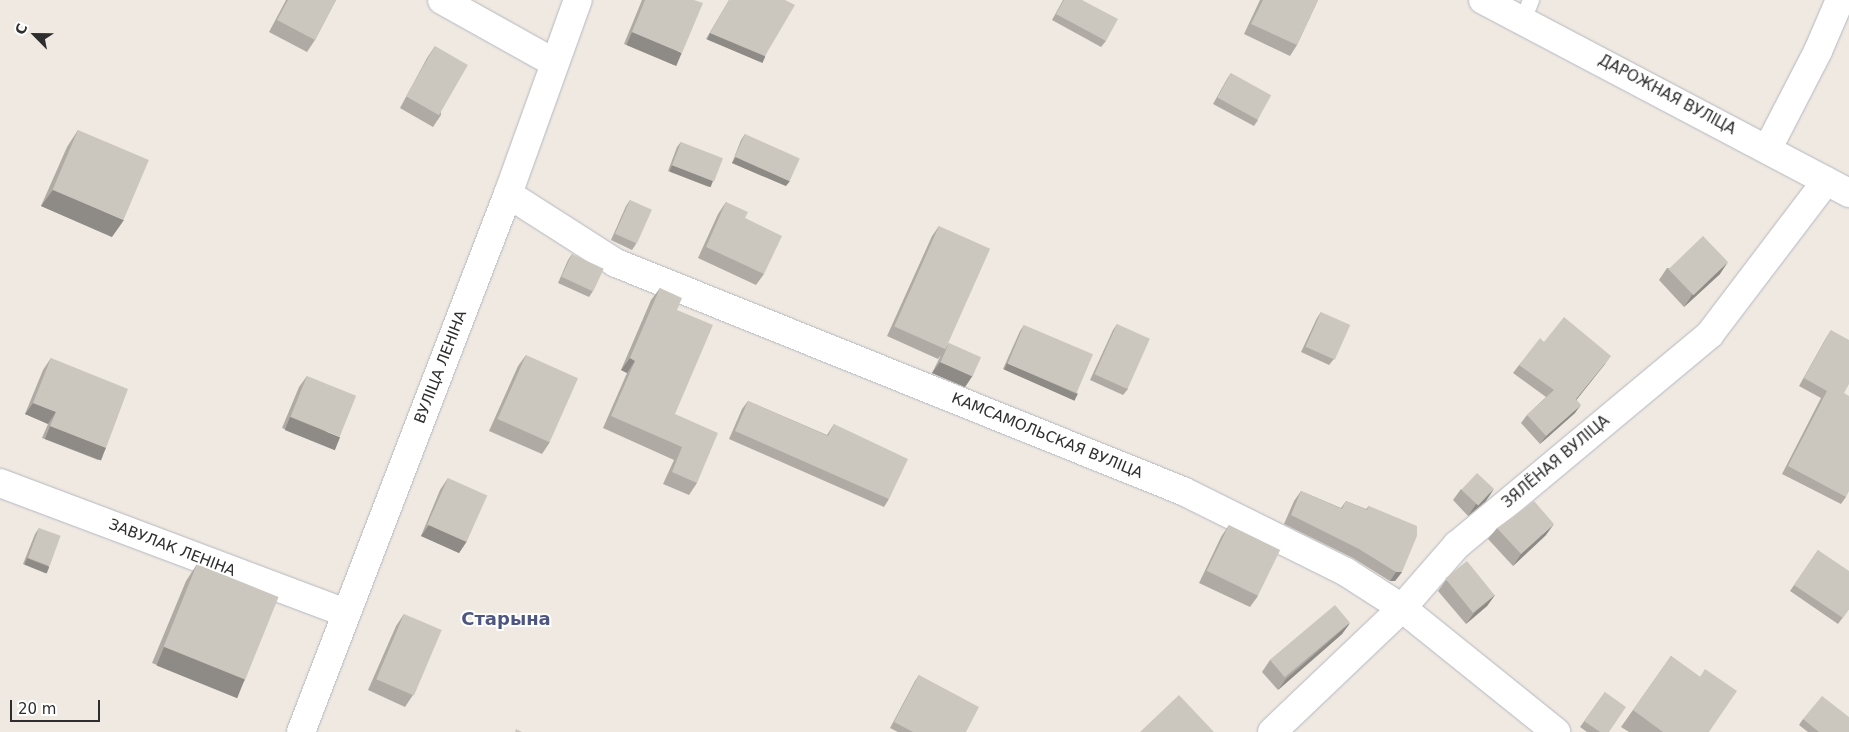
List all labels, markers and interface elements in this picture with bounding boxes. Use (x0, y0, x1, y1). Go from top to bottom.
north arrow (10, 10, 60, 60)
text: С (12, 21, 31, 37)
street label: ДАРОЖНАЯ ВУЛІЦА (1595, 51, 1739, 139)
street label: ВУЛІЦА ЛЕНІНА (411, 308, 471, 426)
street label: КАМСАМОЛЬСКАЯ ВУЛІЦА (949, 389, 1145, 483)
street label: ЗЯЛЁНАЯ ВУЛІЦА (1499, 412, 1613, 512)
street label: ЗАВУЛАК ЛЕНІНА (106, 516, 238, 580)
district label: Старына (461, 608, 551, 630)
scale bar (12, 690, 102, 722)
text: 20 m (18, 700, 56, 718)

